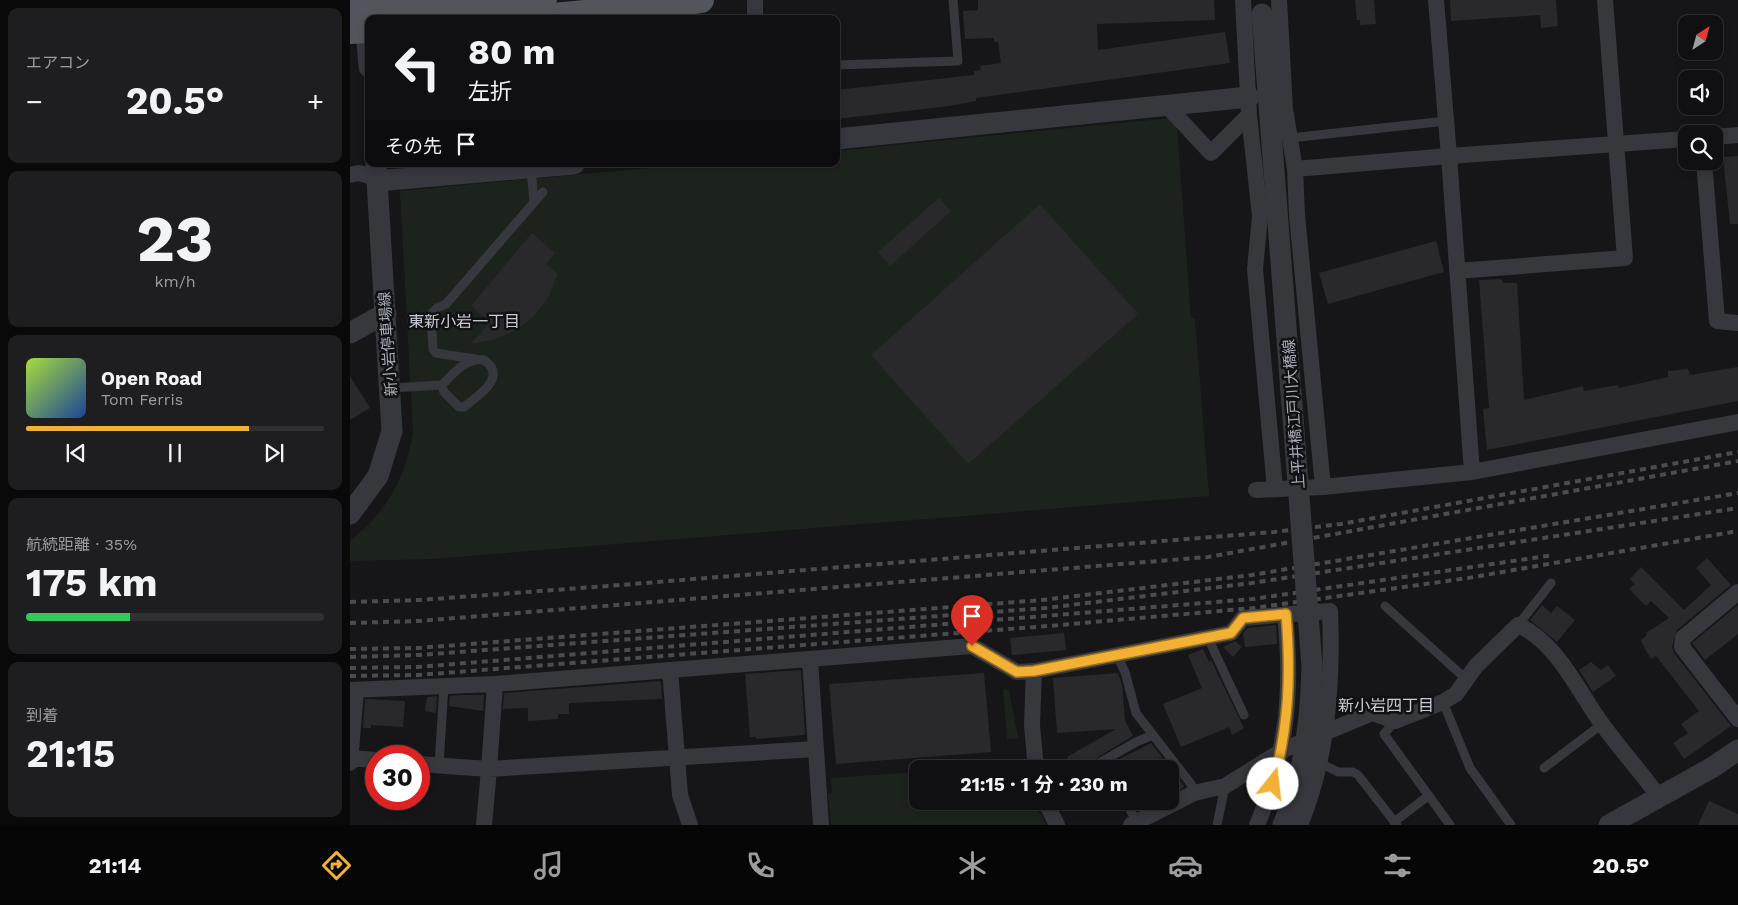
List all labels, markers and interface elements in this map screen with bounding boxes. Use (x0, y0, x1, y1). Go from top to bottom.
north arrow (1678, 15, 1722, 60)
map controls (1678, 15, 1723, 170)
text: 80 m (468, 31, 555, 73)
icon: left (385, 35, 450, 100)
text: エアコン (26, 53, 90, 72)
button: sound (1678, 70, 1723, 115)
text: 20.5° (126, 79, 224, 123)
text: 左折 (468, 79, 512, 104)
text: − (26, 85, 43, 118)
text: + (307, 85, 324, 118)
button: search (1678, 125, 1723, 170)
icon: arrive (452, 130, 480, 158)
text: その先 (385, 135, 442, 158)
text: 23 (136, 201, 214, 277)
text: km/h (154, 272, 196, 291)
street label: 新小岩停車場線 (375, 291, 401, 397)
district label: 東新小岩一丁目 (408, 312, 520, 331)
street label: 上平井橋江戸川大橋線 (1280, 339, 1308, 489)
text: Open Road (101, 367, 202, 390)
text: Tom Ferris (101, 390, 183, 409)
icon: previous (62, 439, 90, 467)
icon: pause (161, 439, 189, 467)
icon: next (260, 439, 288, 467)
text: 航続距離 · 35% (26, 535, 137, 554)
text: 175 km (26, 561, 157, 605)
pin (951, 595, 993, 646)
icon: arrive (958, 602, 986, 630)
district label: 新小岩四丁目 (1338, 696, 1434, 715)
text: 到着 (26, 706, 58, 725)
text: 21:15 (26, 732, 115, 776)
speed limit sign: 30 (365, 745, 430, 810)
position arrow (1246, 757, 1298, 809)
text: 21:15 · 1 分 · 230 m (960, 773, 1128, 796)
icon: directions (319, 848, 354, 883)
icon: music (531, 848, 566, 883)
icon: phone (743, 848, 778, 883)
icon: climate (955, 848, 990, 883)
icon: car (1168, 848, 1203, 883)
icon: filters (1380, 848, 1415, 883)
text: 21:14 (89, 853, 142, 878)
text: 20.5° (1592, 853, 1649, 878)

